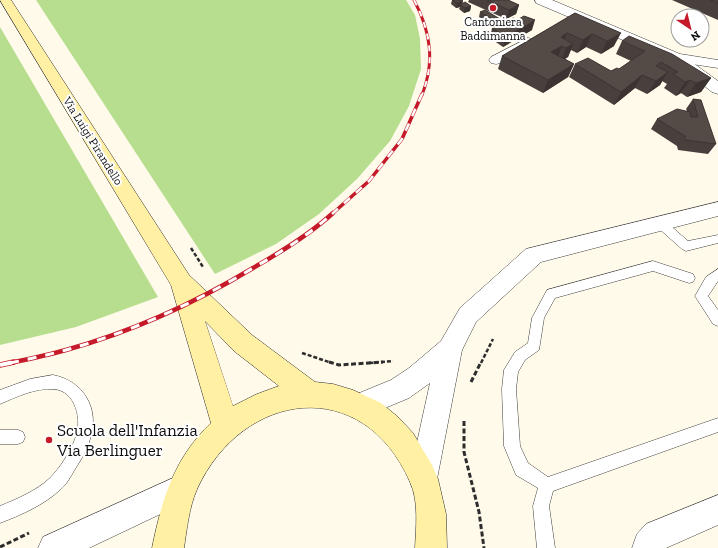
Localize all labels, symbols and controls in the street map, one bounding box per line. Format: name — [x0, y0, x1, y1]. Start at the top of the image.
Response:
marker: Cantoniera Baddimanna — [488, 3, 498, 13]
north arrow — [670, 8, 710, 48]
place label: Cantoniera Baddimanna — [460, 15, 526, 43]
text: N — [688, 28, 703, 44]
street label: Via Luigi Pirandello — [60, 93, 126, 188]
place label: Scuola dell'Infanzia Via Berlinguer — [56, 420, 198, 460]
marker: Scuola dell'Infanzia Via Berlinguer — [44, 435, 54, 445]

